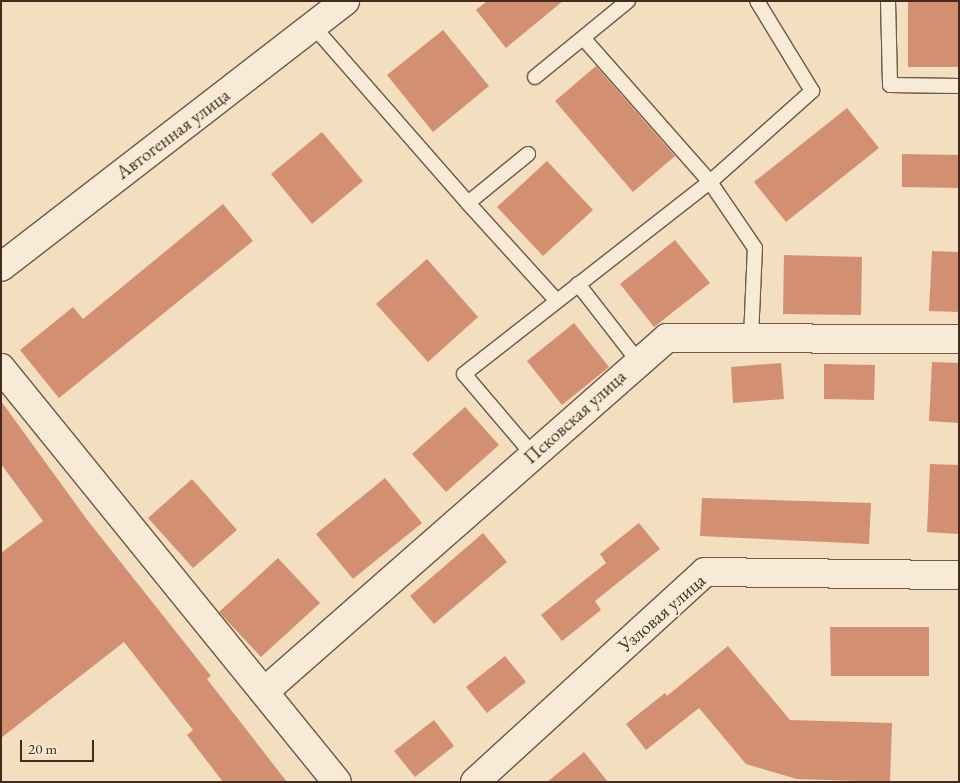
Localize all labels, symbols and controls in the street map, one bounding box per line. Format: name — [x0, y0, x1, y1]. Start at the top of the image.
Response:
street label: Автогенная улица — [112, 84, 234, 184]
street label: Псковская улица — [519, 365, 631, 469]
street label: Узловая улица — [614, 569, 710, 657]
scale bar — [22, 730, 96, 762]
text: 20 m — [28, 739, 57, 758]

